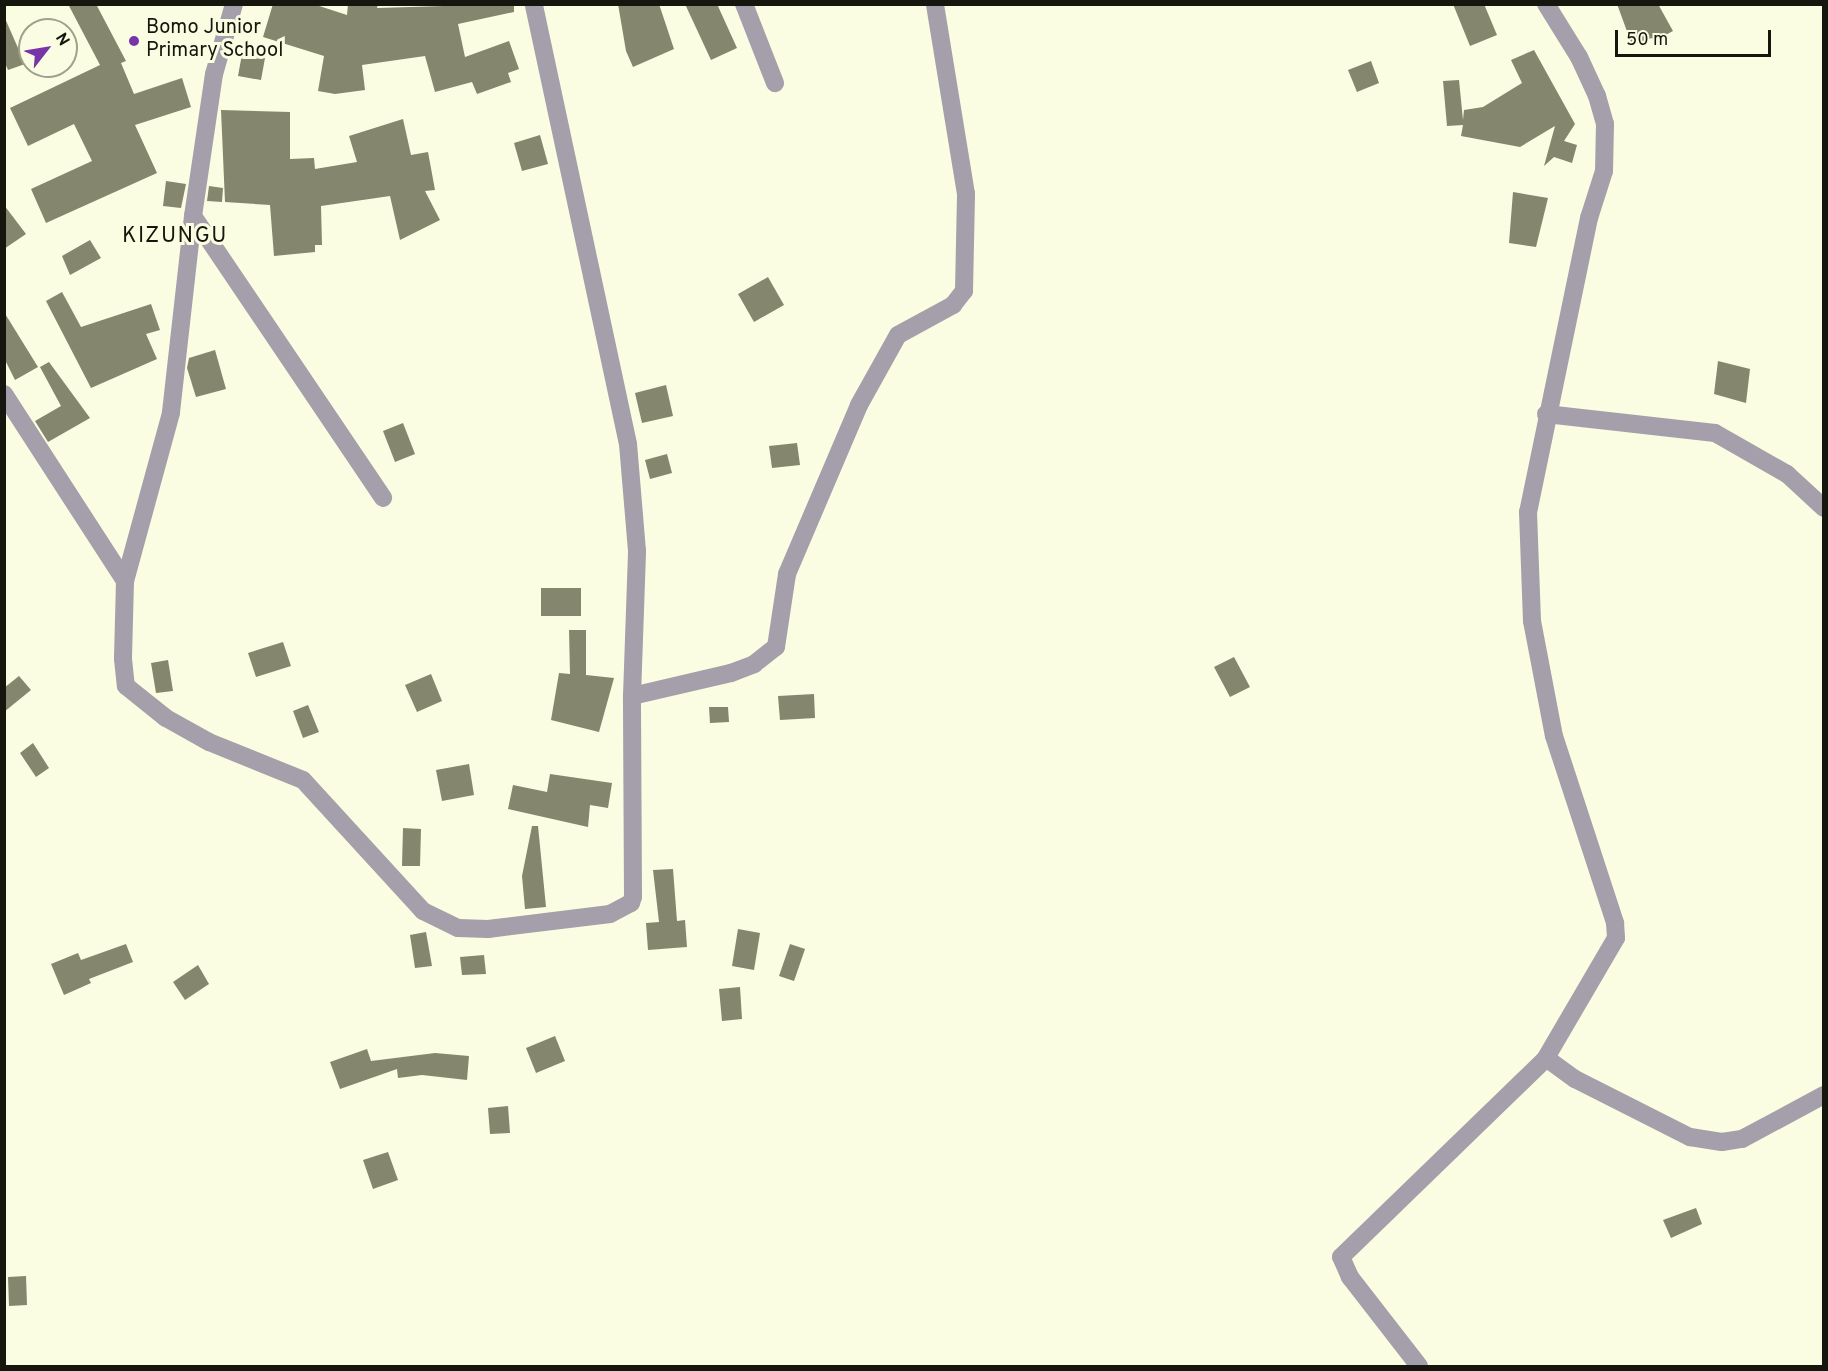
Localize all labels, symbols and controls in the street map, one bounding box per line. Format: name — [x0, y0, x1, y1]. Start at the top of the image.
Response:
place label: Bomo Junior Primary School — [146, 17, 283, 64]
north arrow — [18, 18, 78, 78]
scale bar — [1618, 18, 1774, 56]
text: 50 m — [1626, 29, 1668, 52]
text: N — [50, 30, 73, 50]
marker: Bomo Junior Primary School — [127, 34, 141, 48]
district label: KIZUNGU — [122, 224, 228, 250]

